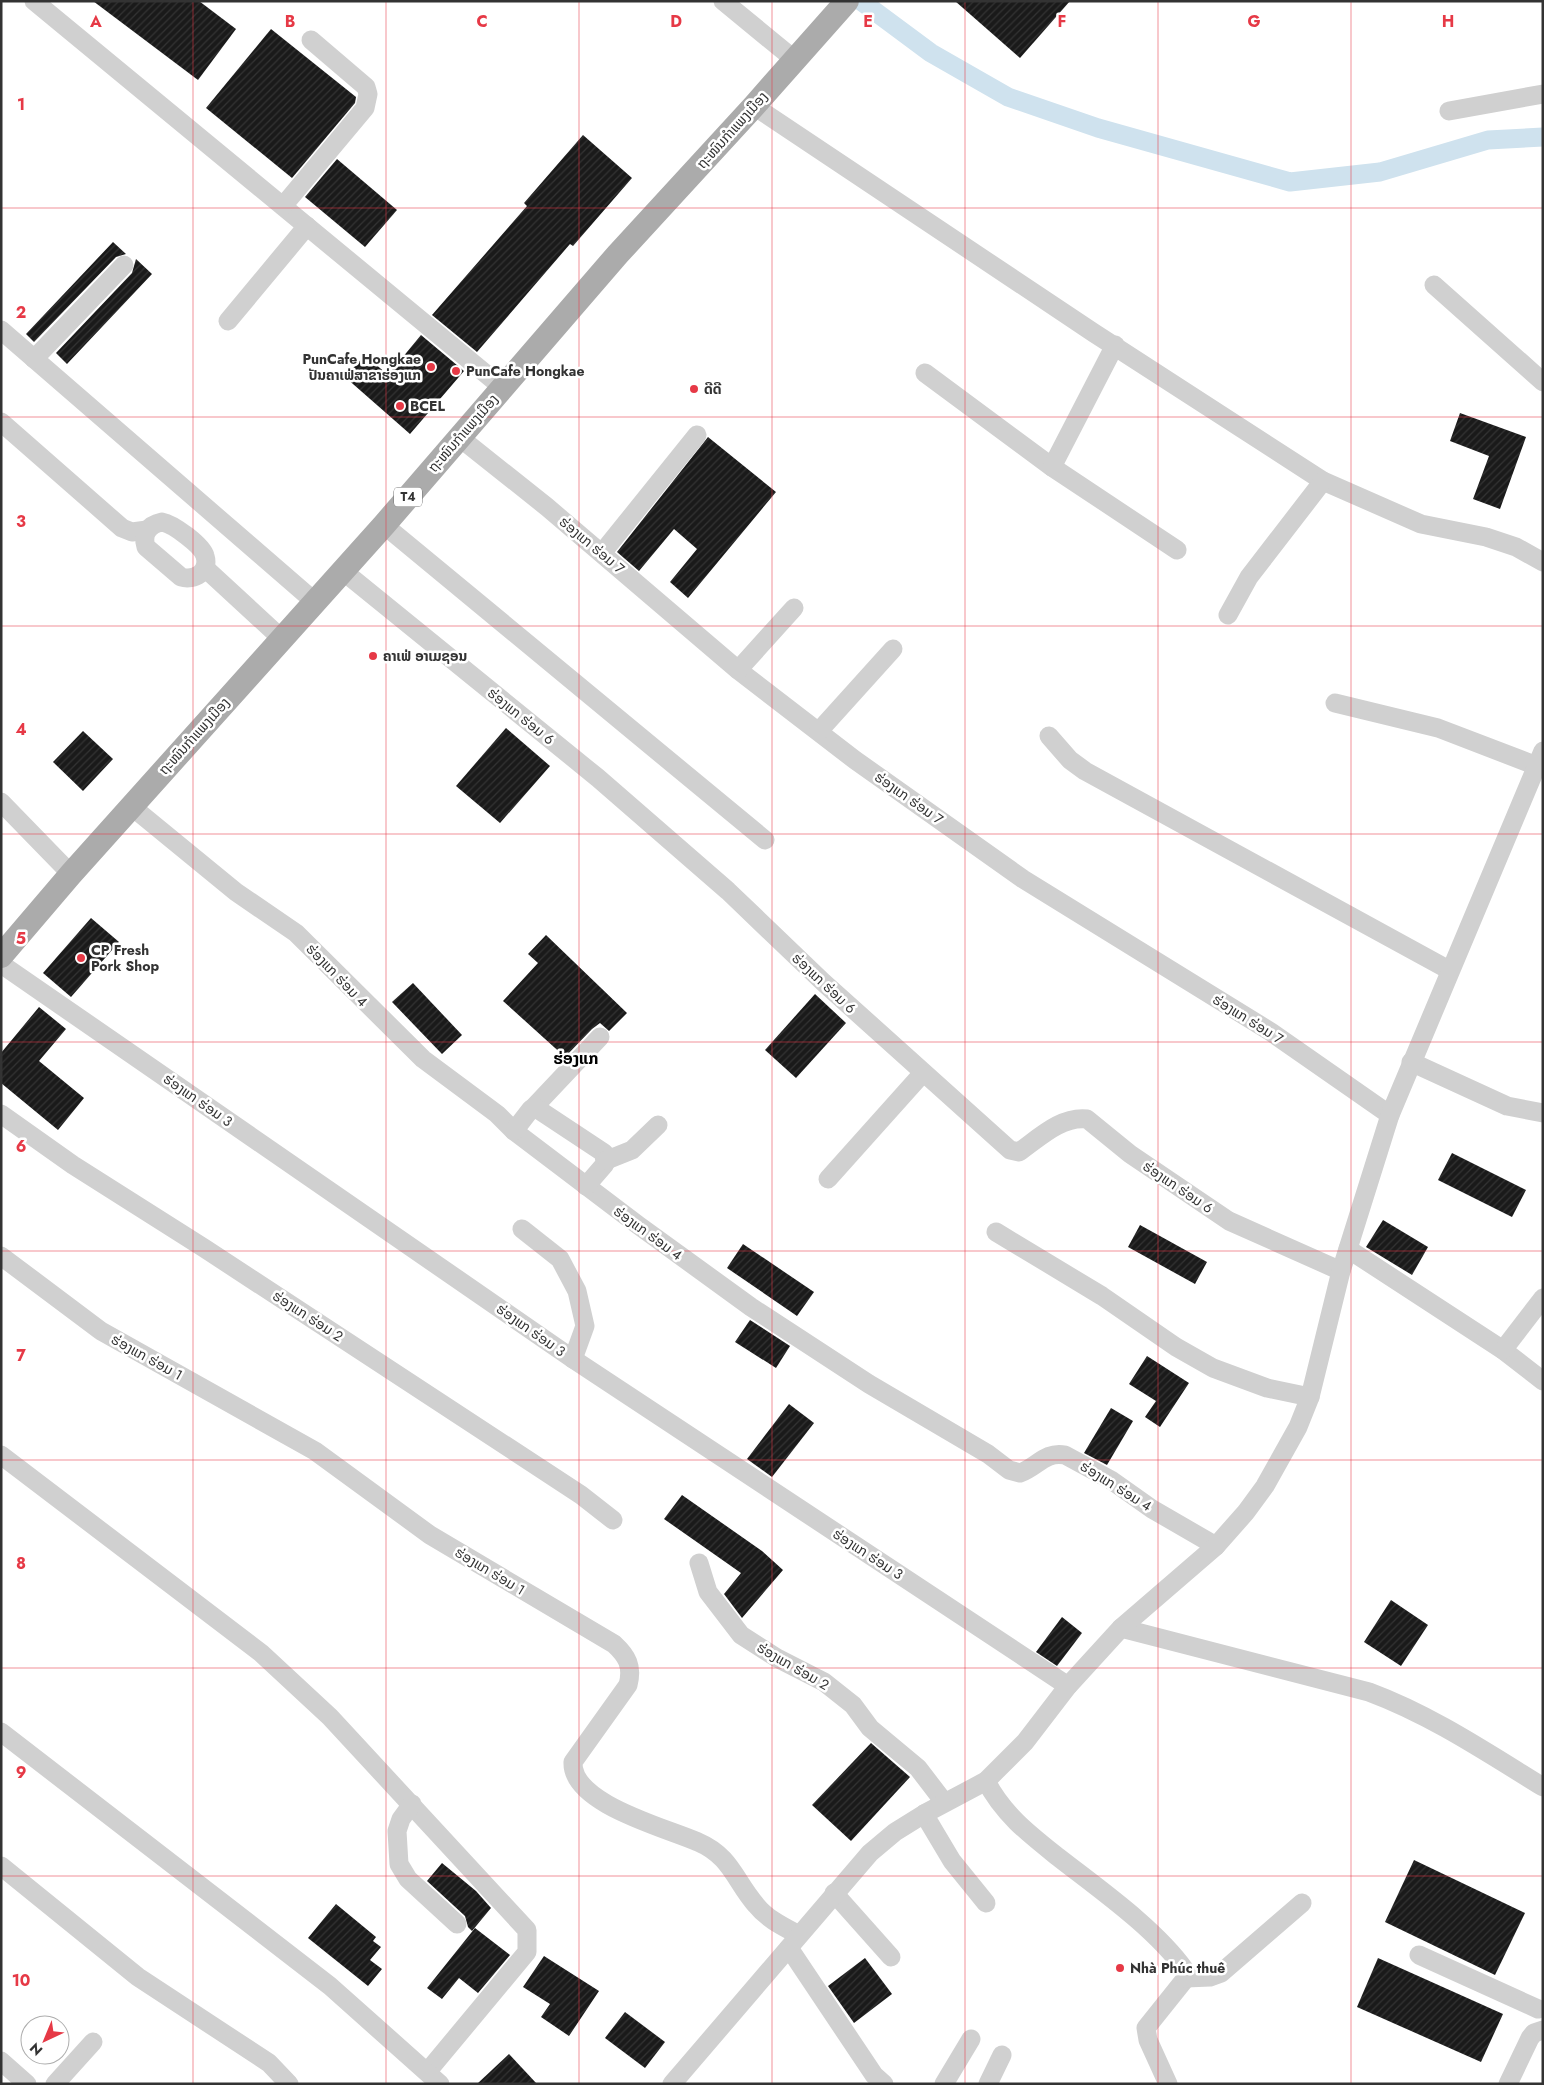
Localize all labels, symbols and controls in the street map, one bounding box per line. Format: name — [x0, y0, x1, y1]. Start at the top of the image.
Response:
text: A — [89, 10, 102, 33]
text: B — [285, 10, 295, 33]
text: C — [476, 10, 488, 33]
text: D — [670, 10, 682, 33]
text: E — [863, 10, 873, 33]
text: F — [1058, 10, 1066, 33]
text: G — [1247, 10, 1261, 33]
text: H — [1442, 10, 1454, 33]
street label: ຖະໜົນກຳແພງເມືອງ — [692, 87, 772, 173]
text: 1 — [17, 93, 25, 116]
text: 2 — [16, 301, 26, 324]
place label: PunCafe Hongkae ປັນຄາເຟ່ສາຂາຮ່ອງແກ — [303, 349, 421, 385]
marker: PunCafe Hongkae ປັນຄາເຟ່ສາຂາຮ່ອງແກ — [425, 361, 437, 373]
place label: PunCafe Hongkae — [466, 361, 584, 381]
marker: PunCafe Hongkae — [450, 365, 462, 377]
place label: ດີດີ — [704, 379, 722, 399]
marker: ດີດີ — [688, 383, 700, 395]
street label: ຖະໜົນກຳແພງເມືອງ — [423, 389, 503, 477]
place label: BCEL — [410, 396, 446, 416]
marker: BCEL — [394, 400, 406, 412]
road number: T4 — [394, 488, 422, 507]
text: 3 — [16, 510, 26, 533]
street label: ຮ່ອງແກ ຮ່ອມ 7 — [555, 512, 630, 579]
place label: ຄາເຟ່ ອາເມຊອນ — [383, 646, 467, 666]
marker: ຄາເຟ່ ອາເມຊອນ — [367, 650, 379, 662]
street label: ຮ່ອງແກ ຮ່ອມ 6 — [483, 683, 559, 749]
street label: ຖະໜົນກຳແພງເມືອງ — [154, 693, 234, 779]
text: 4 — [15, 718, 27, 741]
street label: ຮ່ອງແກ ຮ່ອມ 7 — [871, 767, 948, 829]
text: 5 — [16, 927, 26, 950]
street label: ຮ່ອງແກ ຮ່ອມ 4 — [302, 939, 372, 1011]
place label: CP Fresh Pork Shop — [91, 940, 160, 976]
street label: ຮ່ອງແກ ຮ່ອມ 6 — [788, 948, 860, 1018]
marker: CP Fresh Pork Shop — [75, 952, 87, 964]
street label: ຮ່ອງແກ ຮ່ອມ 7 — [1209, 989, 1288, 1049]
district label: ຮ່ອງແກ — [554, 1047, 598, 1070]
street label: ຮ່ອງແກ ຮ່ອມ 3 — [159, 1069, 237, 1131]
text: 6 — [16, 1135, 26, 1158]
street label: ຮ່ອງແກ ຮ່ອມ 6 — [1139, 1156, 1217, 1218]
street label: ຮ່ອງແກ ຮ່ອມ 4 — [609, 1201, 687, 1265]
street label: ຮ່ອງແກ ຮ່ອມ 2 — [269, 1286, 347, 1346]
street label: ຮ່ອງແກ ຮ່ອມ 3 — [492, 1299, 570, 1361]
street label: ຮ່ອງແກ ຮ່ອມ 1 — [108, 1329, 186, 1385]
text: 7 — [16, 1344, 26, 1367]
street label: ຮ່ອງແກ ຮ່ອມ 4 — [1076, 1456, 1156, 1516]
street label: ຮ່ອງແກ ຮ່ອມ 3 — [829, 1524, 907, 1584]
street label: ຮ່ອງແກ ຮ່ອມ 1 — [451, 1542, 529, 1600]
text: 8 — [16, 1552, 26, 1575]
street label: ຮ່ອງແກ ຮ່ອມ 2 — [753, 1637, 833, 1695]
text: 9 — [16, 1761, 26, 1784]
place label: Nhà Phúc thuê — [1130, 1958, 1225, 1978]
marker: Nhà Phúc thuê — [1114, 1962, 1126, 1974]
text: 10 — [12, 1969, 30, 1992]
north arrow — [20, 2015, 70, 2065]
text: N — [25, 2038, 47, 2060]

